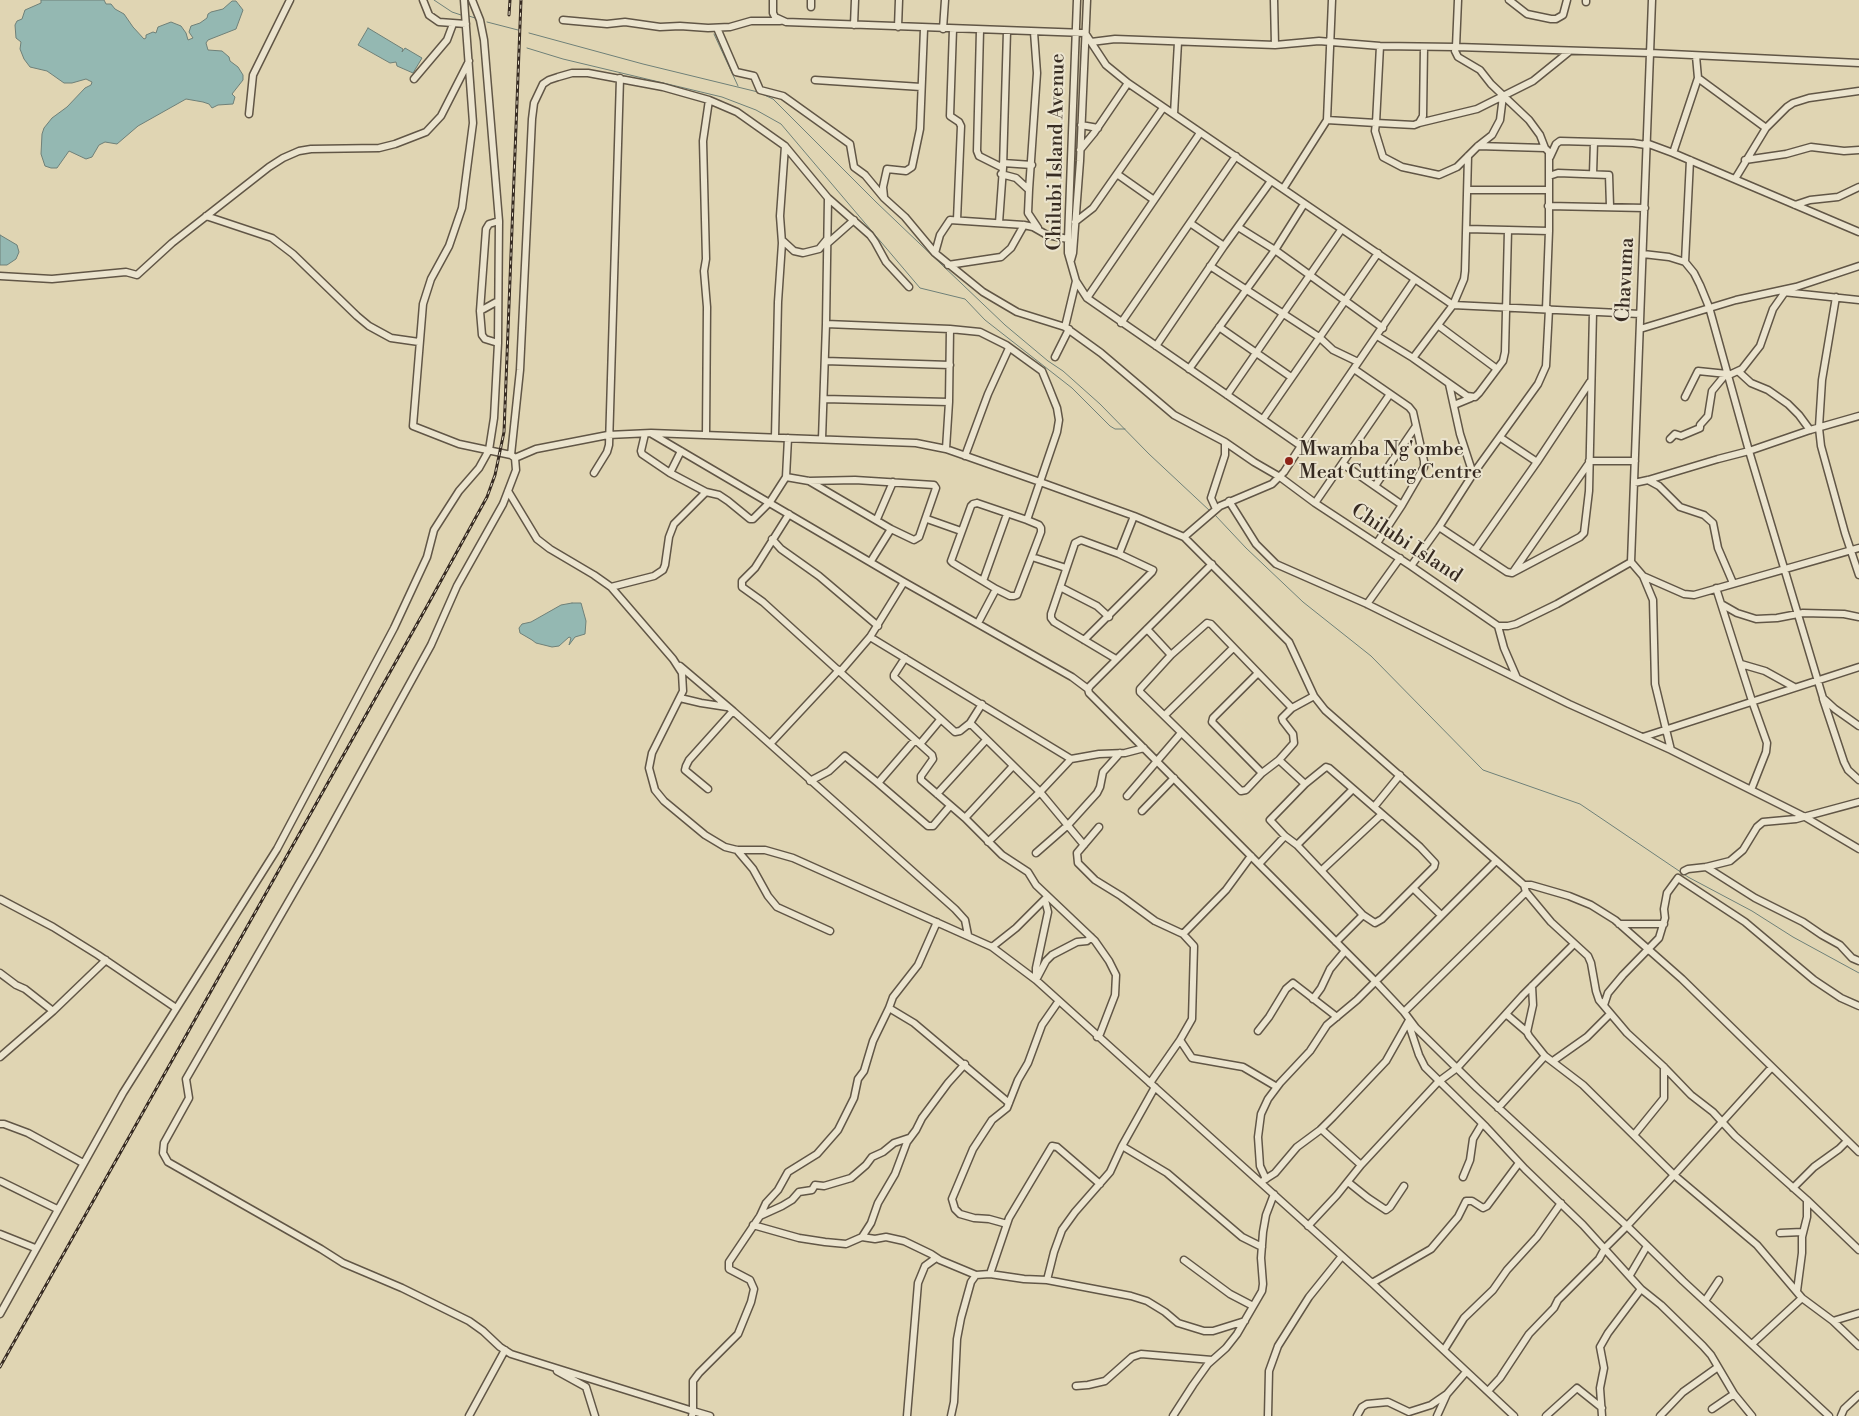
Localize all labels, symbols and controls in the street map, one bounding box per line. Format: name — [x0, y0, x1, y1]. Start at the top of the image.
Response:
street label: Chilubi Island Avenue — [1043, 53, 1071, 251]
street label: Chavuma — [1612, 237, 1640, 323]
place label: Mwamba Ng'ombe Meat Cutting Centre — [1299, 438, 1482, 485]
marker: Mwamba Ng'ombe Meat Cutting Centre — [1283, 455, 1295, 467]
street label: Chilubi Island — [1346, 499, 1466, 589]

